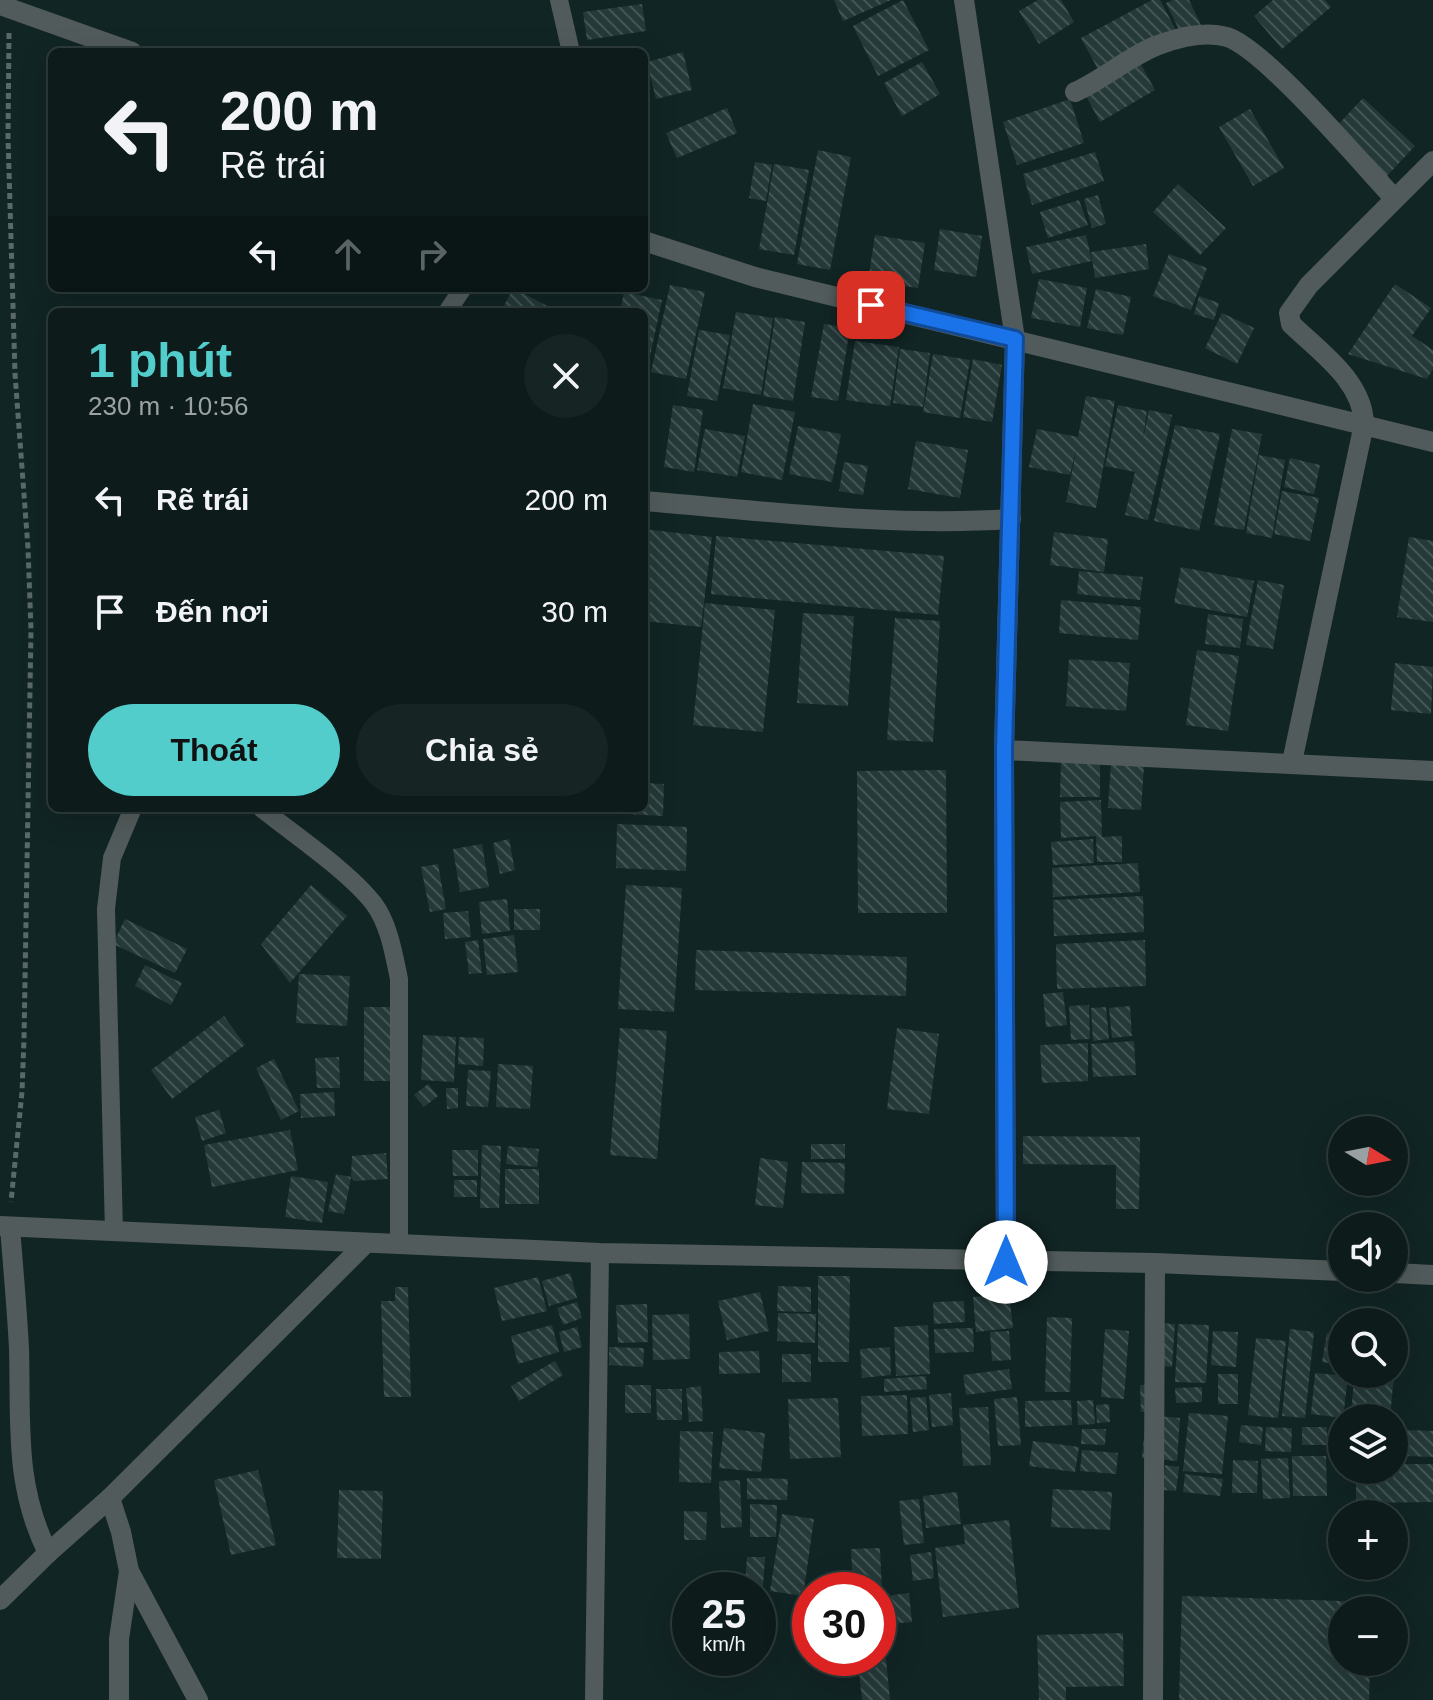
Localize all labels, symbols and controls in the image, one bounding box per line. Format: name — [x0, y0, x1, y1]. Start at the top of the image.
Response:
text: 200 m — [220, 79, 379, 142]
icon: left — [88, 80, 192, 184]
text: Rẽ trái — [220, 145, 326, 186]
icon: left — [242, 232, 286, 276]
icon: ahead — [326, 232, 370, 276]
icon: right — [410, 232, 454, 276]
pin — [837, 271, 905, 339]
icon: arrive — [849, 283, 893, 327]
text: 1 phút — [88, 334, 232, 387]
button: close — [524, 334, 608, 418]
text: 230 m · 10:56 — [88, 391, 248, 421]
icon: left — [88, 478, 132, 522]
text: Rẽ trái — [156, 483, 249, 516]
text: 200 m — [525, 483, 608, 516]
icon: arrive — [88, 590, 132, 634]
text: Đến nơi — [156, 595, 269, 628]
text: 30 m — [541, 595, 608, 628]
button: Thoát — [88, 704, 340, 796]
button: Chia sẻ — [356, 704, 608, 796]
north arrow — [1328, 1116, 1408, 1196]
map controls — [1328, 1116, 1408, 1676]
button: sound — [1328, 1212, 1408, 1292]
position arrow — [964, 1220, 1048, 1304]
button: search — [1328, 1308, 1408, 1388]
button: layers — [1328, 1404, 1408, 1484]
button: + — [1328, 1500, 1408, 1580]
speed limit sign: 30 — [792, 1572, 896, 1676]
text: 25 — [702, 1592, 746, 1636]
button: − — [1328, 1596, 1408, 1676]
text: km/h — [702, 1633, 746, 1655]

